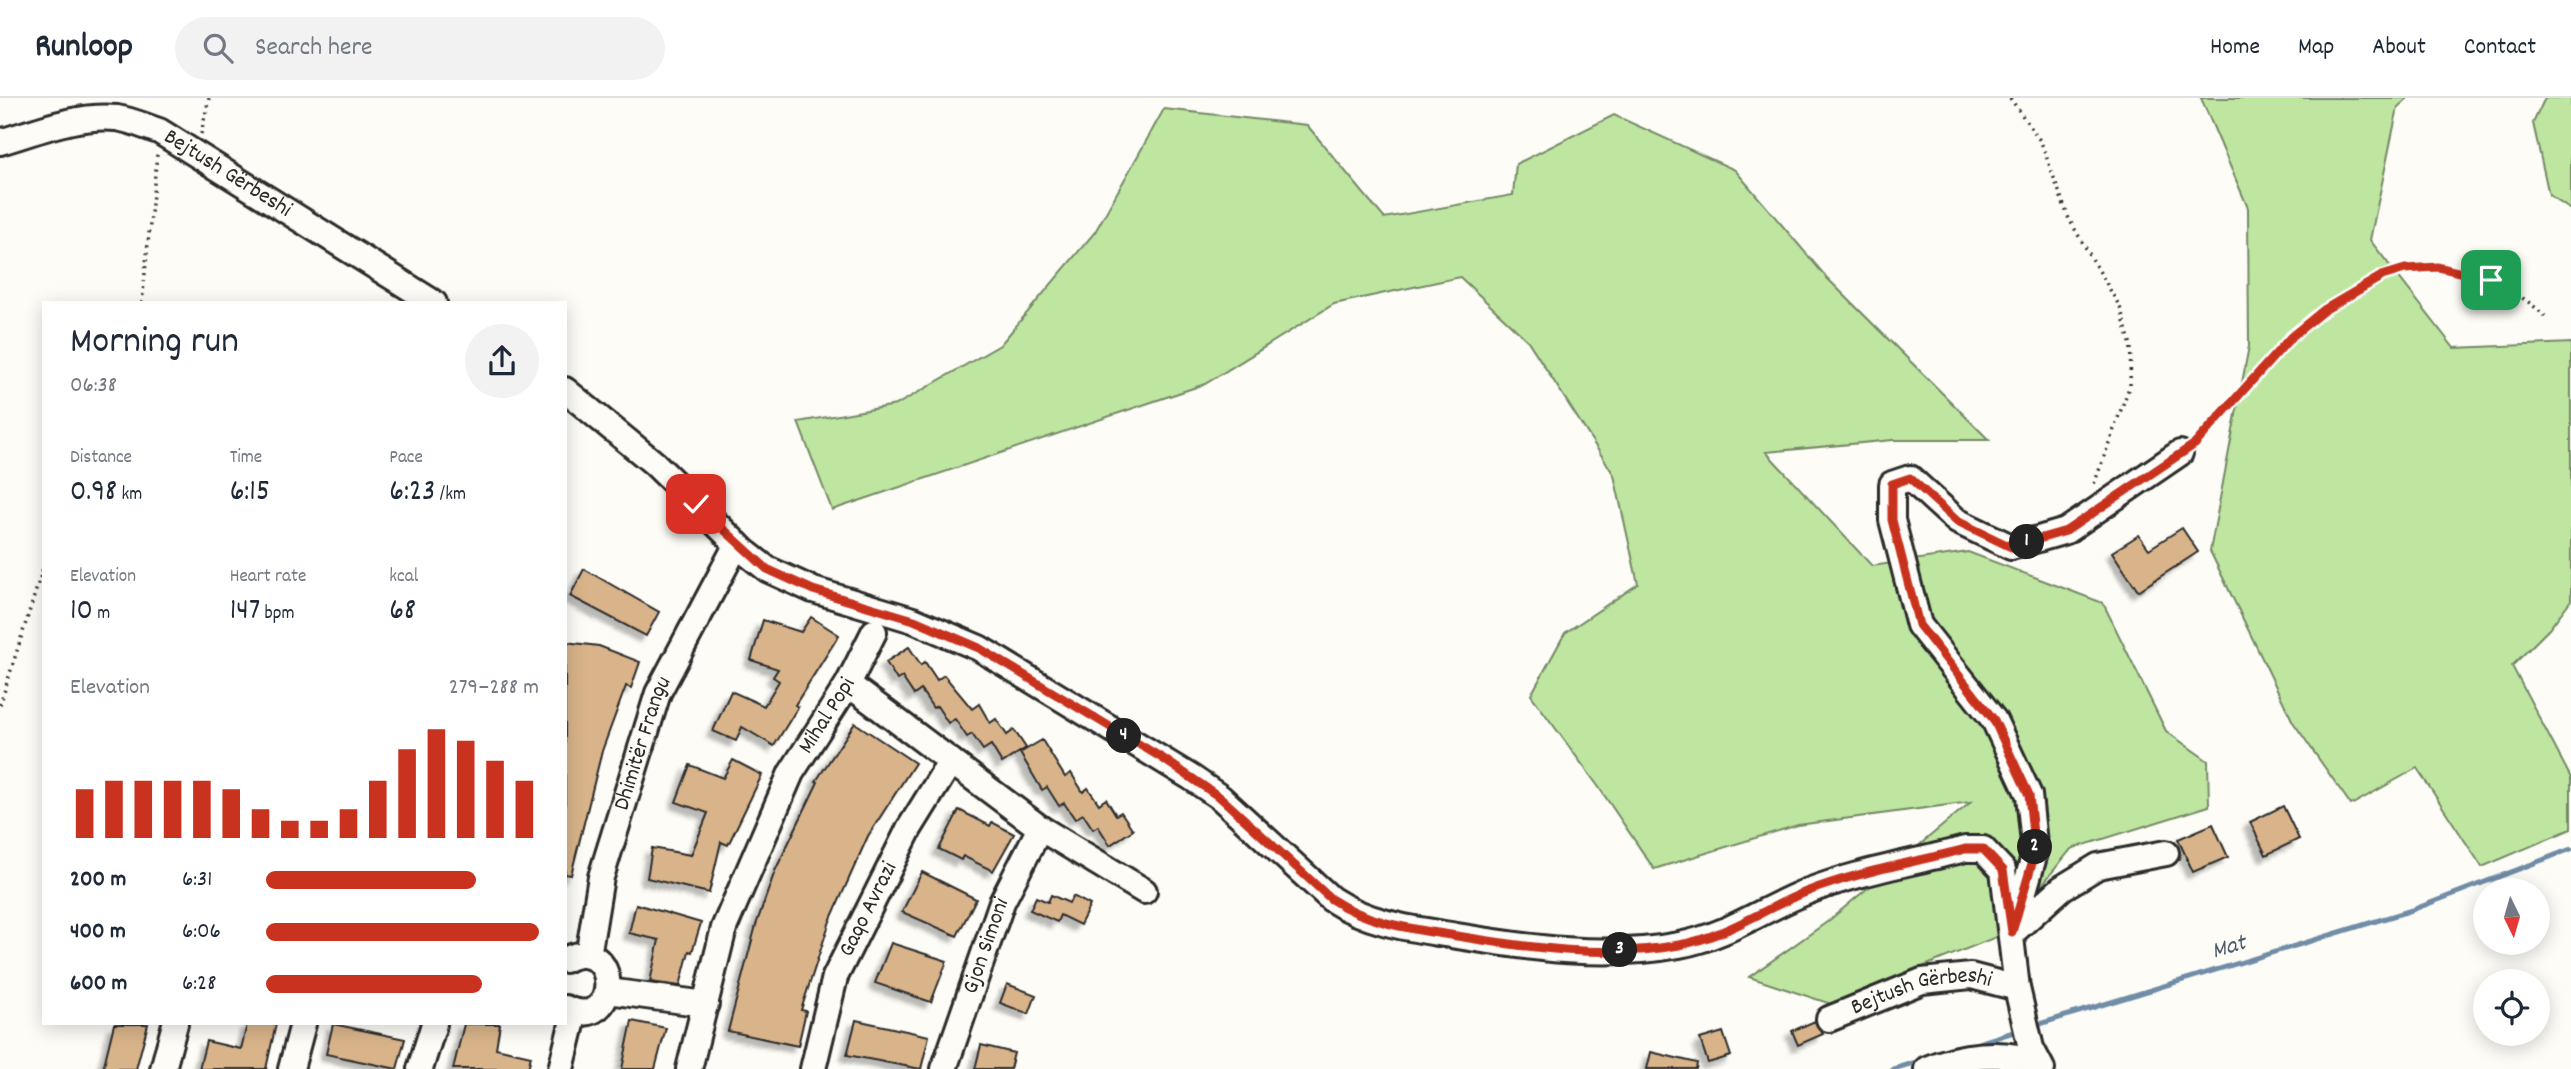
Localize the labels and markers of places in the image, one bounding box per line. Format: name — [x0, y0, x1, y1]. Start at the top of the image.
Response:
pin — [2461, 250, 2521, 310]
pin — [666, 474, 726, 534]
pin: 1 — [2010, 524, 2044, 560]
pin: 4 — [1106, 718, 1142, 754]
pin: 2 — [2018, 830, 2052, 864]
pin: 3 — [1602, 932, 1638, 968]

